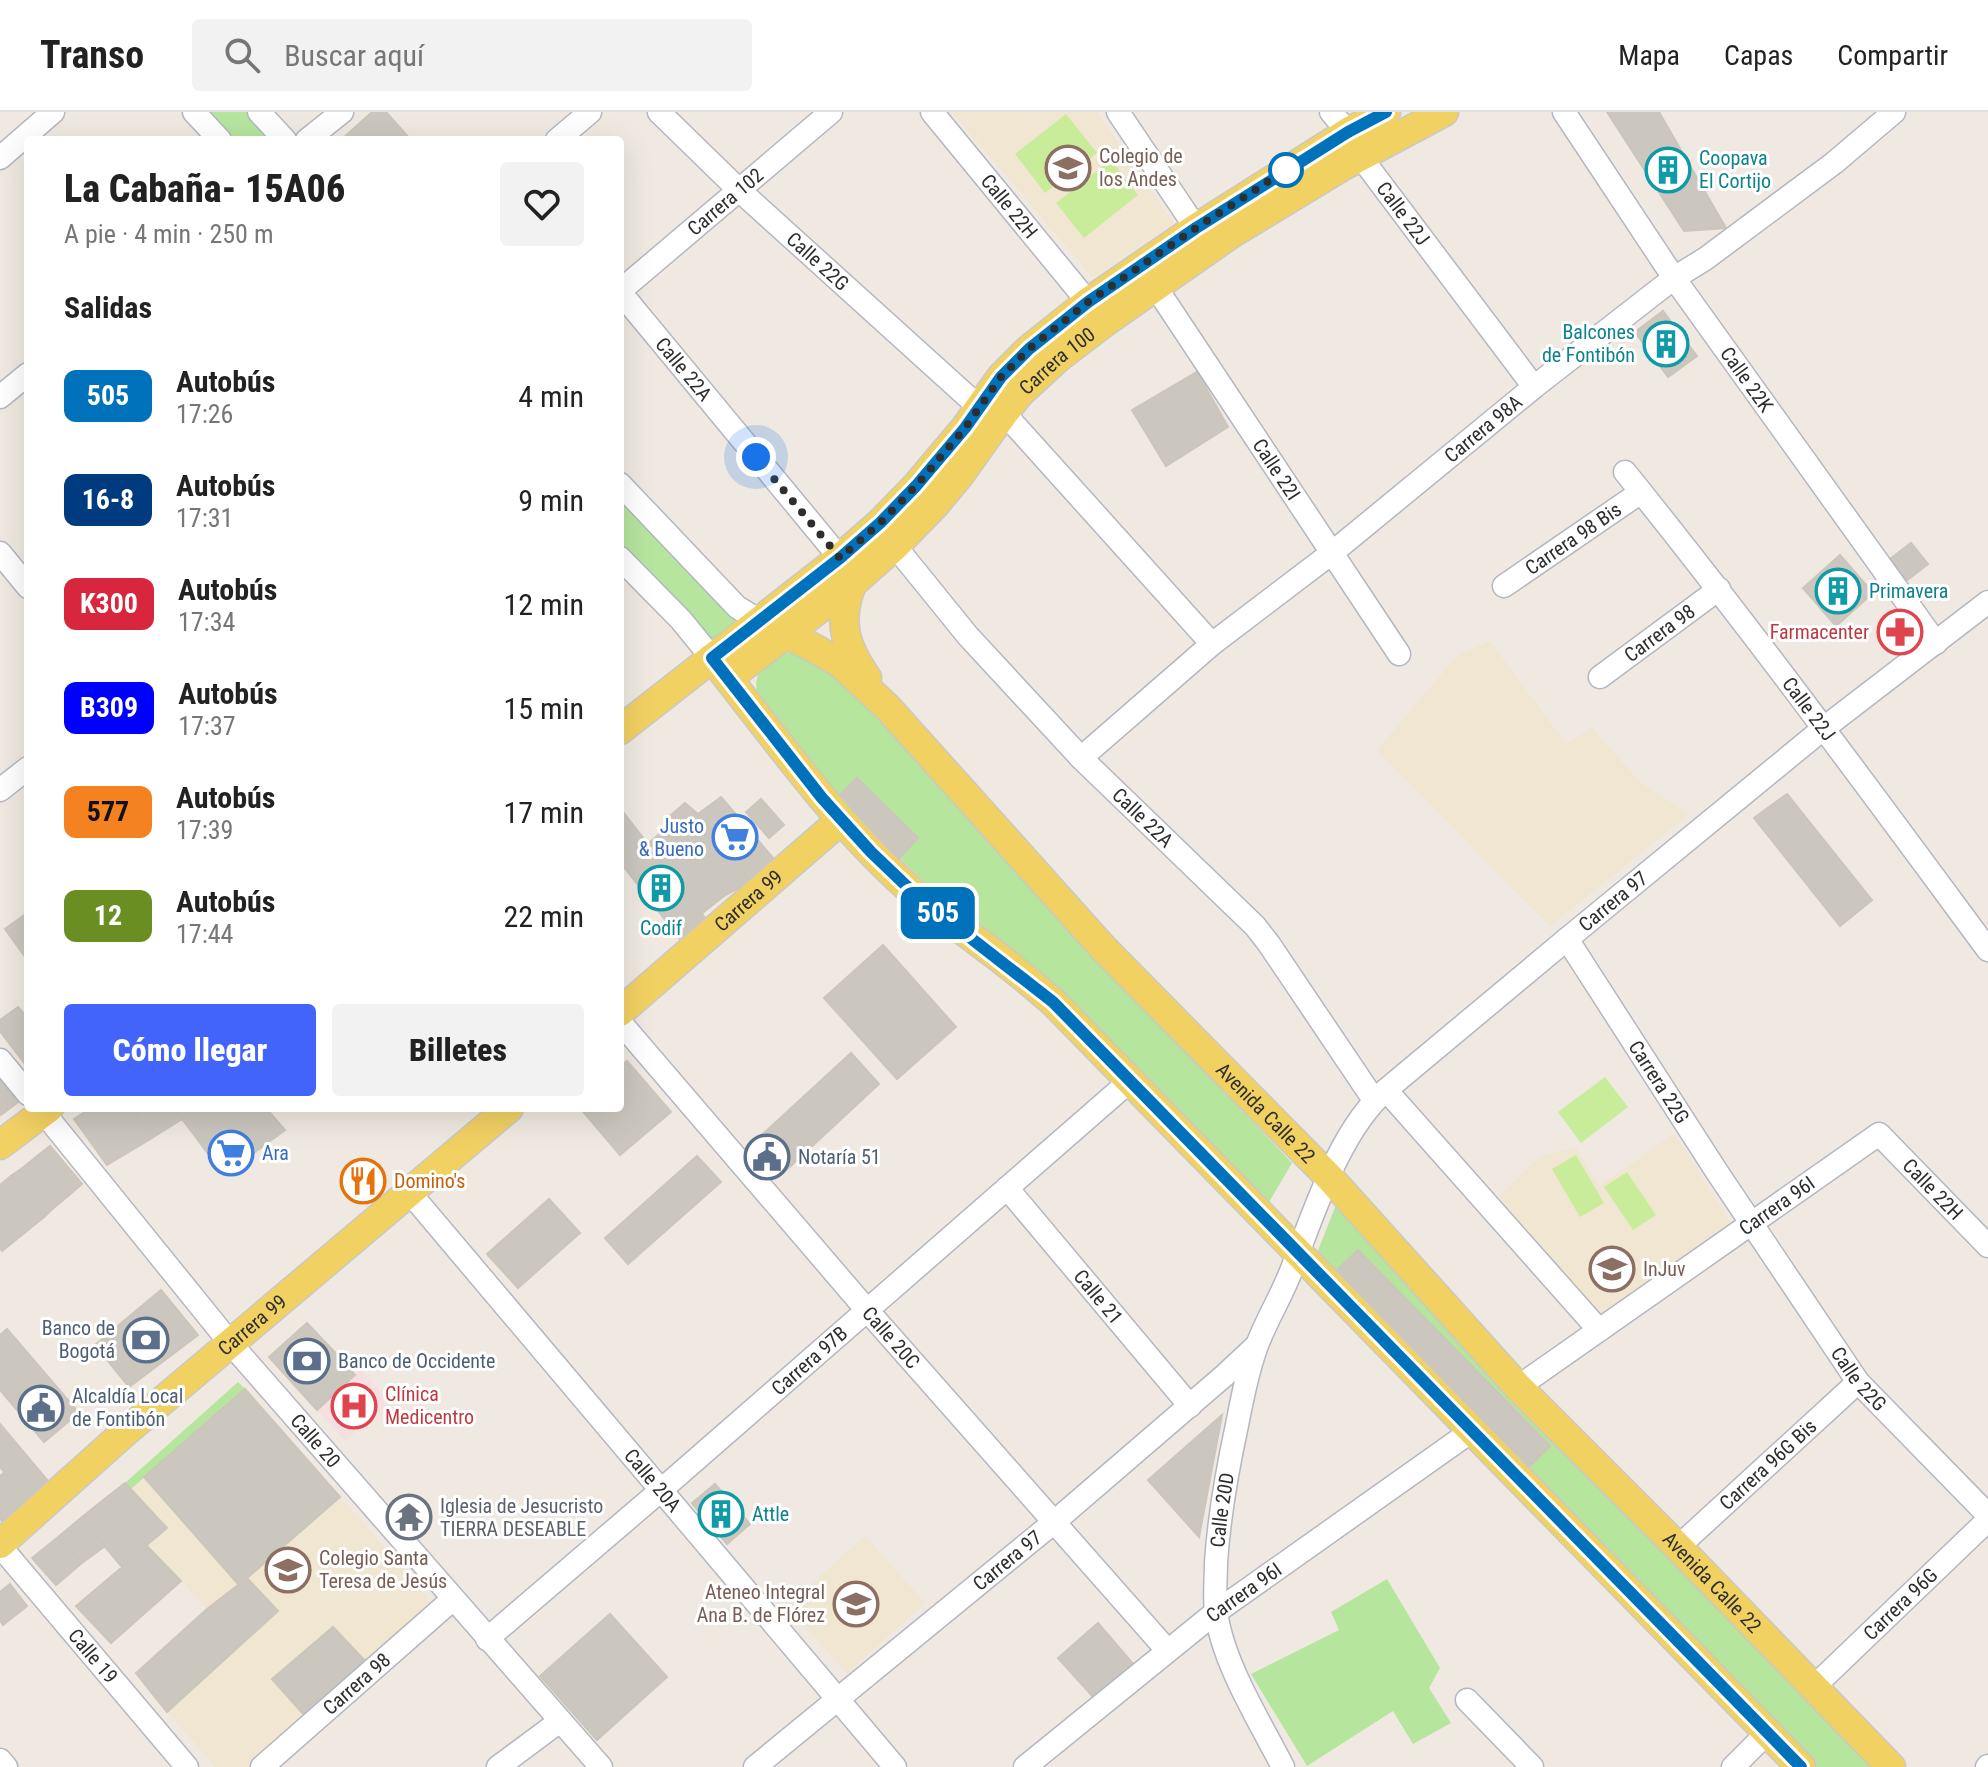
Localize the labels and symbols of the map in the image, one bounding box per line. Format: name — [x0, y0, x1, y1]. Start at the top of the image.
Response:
school or university icon: Colegio de los Andes — [1044, 144, 1092, 192]
place label: Colegio de los Andes — [1099, 144, 1183, 191]
building icon: Coopava El Cortijo — [1644, 146, 1692, 194]
place label: Coopava El Cortijo — [1699, 146, 1771, 193]
unlabelled marker — [1269, 153, 1303, 187]
street label: Carrera 102 — [682, 163, 768, 241]
street label: Calle 22H — [976, 169, 1043, 243]
street label: Calle 22J — [1372, 177, 1435, 250]
street label: Calle 22G — [782, 227, 854, 296]
place label: Balcones de Fontibón — [1542, 320, 1635, 367]
building icon: Balcones de Fontibón — [1642, 320, 1690, 368]
street label: Carrera 100 — [1014, 322, 1100, 400]
street label: Calle 22A — [650, 332, 717, 406]
street label: Calle 22K — [1715, 342, 1778, 417]
street label: Carrera 98A — [1439, 389, 1527, 468]
street label: Calle 22I — [1248, 434, 1306, 505]
your location — [736, 437, 776, 477]
street label: Carrera 98 Bis — [1521, 497, 1626, 580]
building icon: Primavera — [1814, 567, 1862, 615]
place label: Primavera — [1869, 579, 1948, 603]
street label: Carrera 98 — [1619, 599, 1700, 667]
pharmacy icon: Farmacenter — [1876, 608, 1924, 656]
place label: Farmacenter — [1770, 620, 1869, 644]
street label: Calle 22J — [1777, 672, 1841, 746]
street label: Calle 22A — [1107, 783, 1179, 853]
supermarket icon: Justo & Bueno — [711, 813, 759, 861]
place label: Justo & Bueno — [639, 814, 704, 861]
building icon: Codif — [637, 864, 685, 912]
street label: Carrera 99 — [710, 865, 787, 936]
street label: Carrera 97 — [1574, 866, 1652, 936]
line badge: 505 — [892, 887, 984, 939]
place label: Codif — [640, 916, 683, 940]
street label: Carrera 22G — [1624, 1036, 1694, 1128]
street label: Avenida Calle 22 — [1211, 1058, 1320, 1168]
supermarket icon: Ara — [207, 1129, 255, 1177]
public building icon: Notaría 51 — [743, 1133, 791, 1181]
place label: Ara — [262, 1141, 289, 1165]
place label: Notaría 51 — [798, 1145, 881, 1169]
street label: Calle 22H — [1898, 1154, 1968, 1225]
restaurant icon: Domino's — [339, 1157, 387, 1205]
place label: Domino's — [394, 1169, 465, 1193]
street label: Carrera 96I — [1734, 1171, 1819, 1240]
school or university icon: InJuv — [1588, 1245, 1636, 1293]
place label: InJuv — [1643, 1257, 1686, 1281]
street label: Calle 21 — [1069, 1265, 1128, 1329]
street label: Carrera 99 — [213, 1289, 291, 1361]
street label: Calle 20C — [857, 1301, 925, 1374]
place label: Banco de Bogotá — [42, 1316, 115, 1363]
bank icon: Banco de Bogotá — [122, 1316, 170, 1364]
street label: Carrera 97B — [767, 1321, 852, 1400]
bank icon: Banco de Occidente — [283, 1337, 331, 1385]
street label: Calle 22G — [1826, 1342, 1892, 1416]
place label: Banco de Occidente — [338, 1349, 495, 1373]
hospital icon: Clínica Medicentro — [330, 1382, 378, 1430]
place label: Clínica Medicentro — [385, 1382, 474, 1429]
public building icon: Alcaldía Local de Fontibón — [17, 1384, 65, 1432]
place label: Alcaldía Local de Fontibón — [72, 1384, 183, 1431]
street label: Calle 20 — [285, 1409, 346, 1473]
street label: Carrera 96G Bis — [1714, 1414, 1821, 1515]
street label: Calle 20A — [619, 1444, 686, 1517]
street label: Calle 20D — [1205, 1471, 1239, 1548]
building icon: Attle — [697, 1490, 745, 1538]
temple icon: Iglesia de Jesucristo TIERRA DESEABLE — [385, 1493, 433, 1541]
place label: Iglesia de Jesucristo TIERRA DESEABLE — [440, 1494, 603, 1541]
place label: Attle — [752, 1502, 789, 1526]
street label: Carrera 97 — [968, 1525, 1047, 1596]
street label: Avenida Calle 22 — [1658, 1527, 1766, 1638]
school or university icon: Colegio Santa Teresa de Jesús — [264, 1546, 312, 1594]
place label: Colegio Santa Teresa de Jesús — [319, 1546, 447, 1593]
street label: Carrera 96I — [1201, 1557, 1286, 1627]
street label: Carrera 96G — [1858, 1563, 1943, 1645]
place label: Ateneo Integral Ana B. de Flórez — [697, 1580, 825, 1627]
school or university icon: Ateneo Integral Ana B. de Flórez — [832, 1580, 880, 1628]
street label: Calle 19 — [63, 1624, 123, 1688]
street label: Carrera 98 — [318, 1648, 395, 1720]

